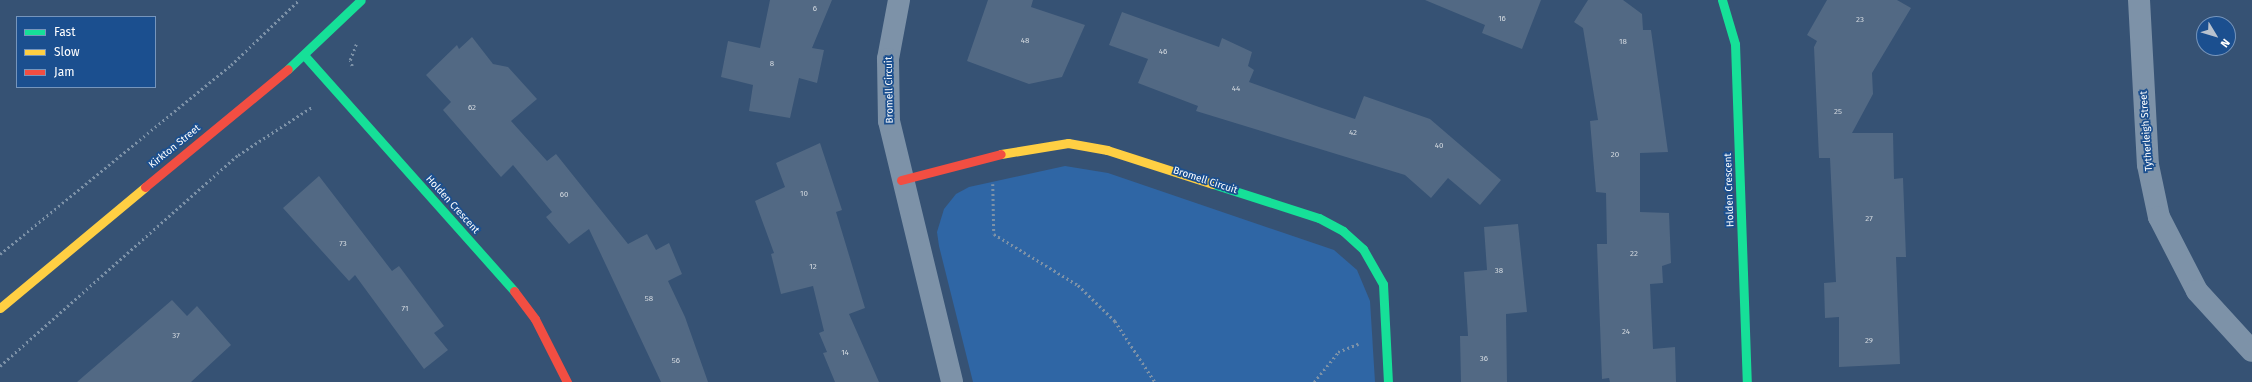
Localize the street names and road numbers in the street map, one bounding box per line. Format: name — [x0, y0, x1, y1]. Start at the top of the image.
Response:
street label: Bromell Circuit — [883, 56, 897, 124]
street label: Tytherleigh Street — [2138, 90, 2156, 172]
street label: Kirkton Street — [147, 123, 203, 171]
street label: Holden Crescent — [1723, 153, 1737, 227]
street label: Bromell Circuit — [1171, 165, 1239, 197]
street label: Holden Crescent — [423, 173, 481, 237]

